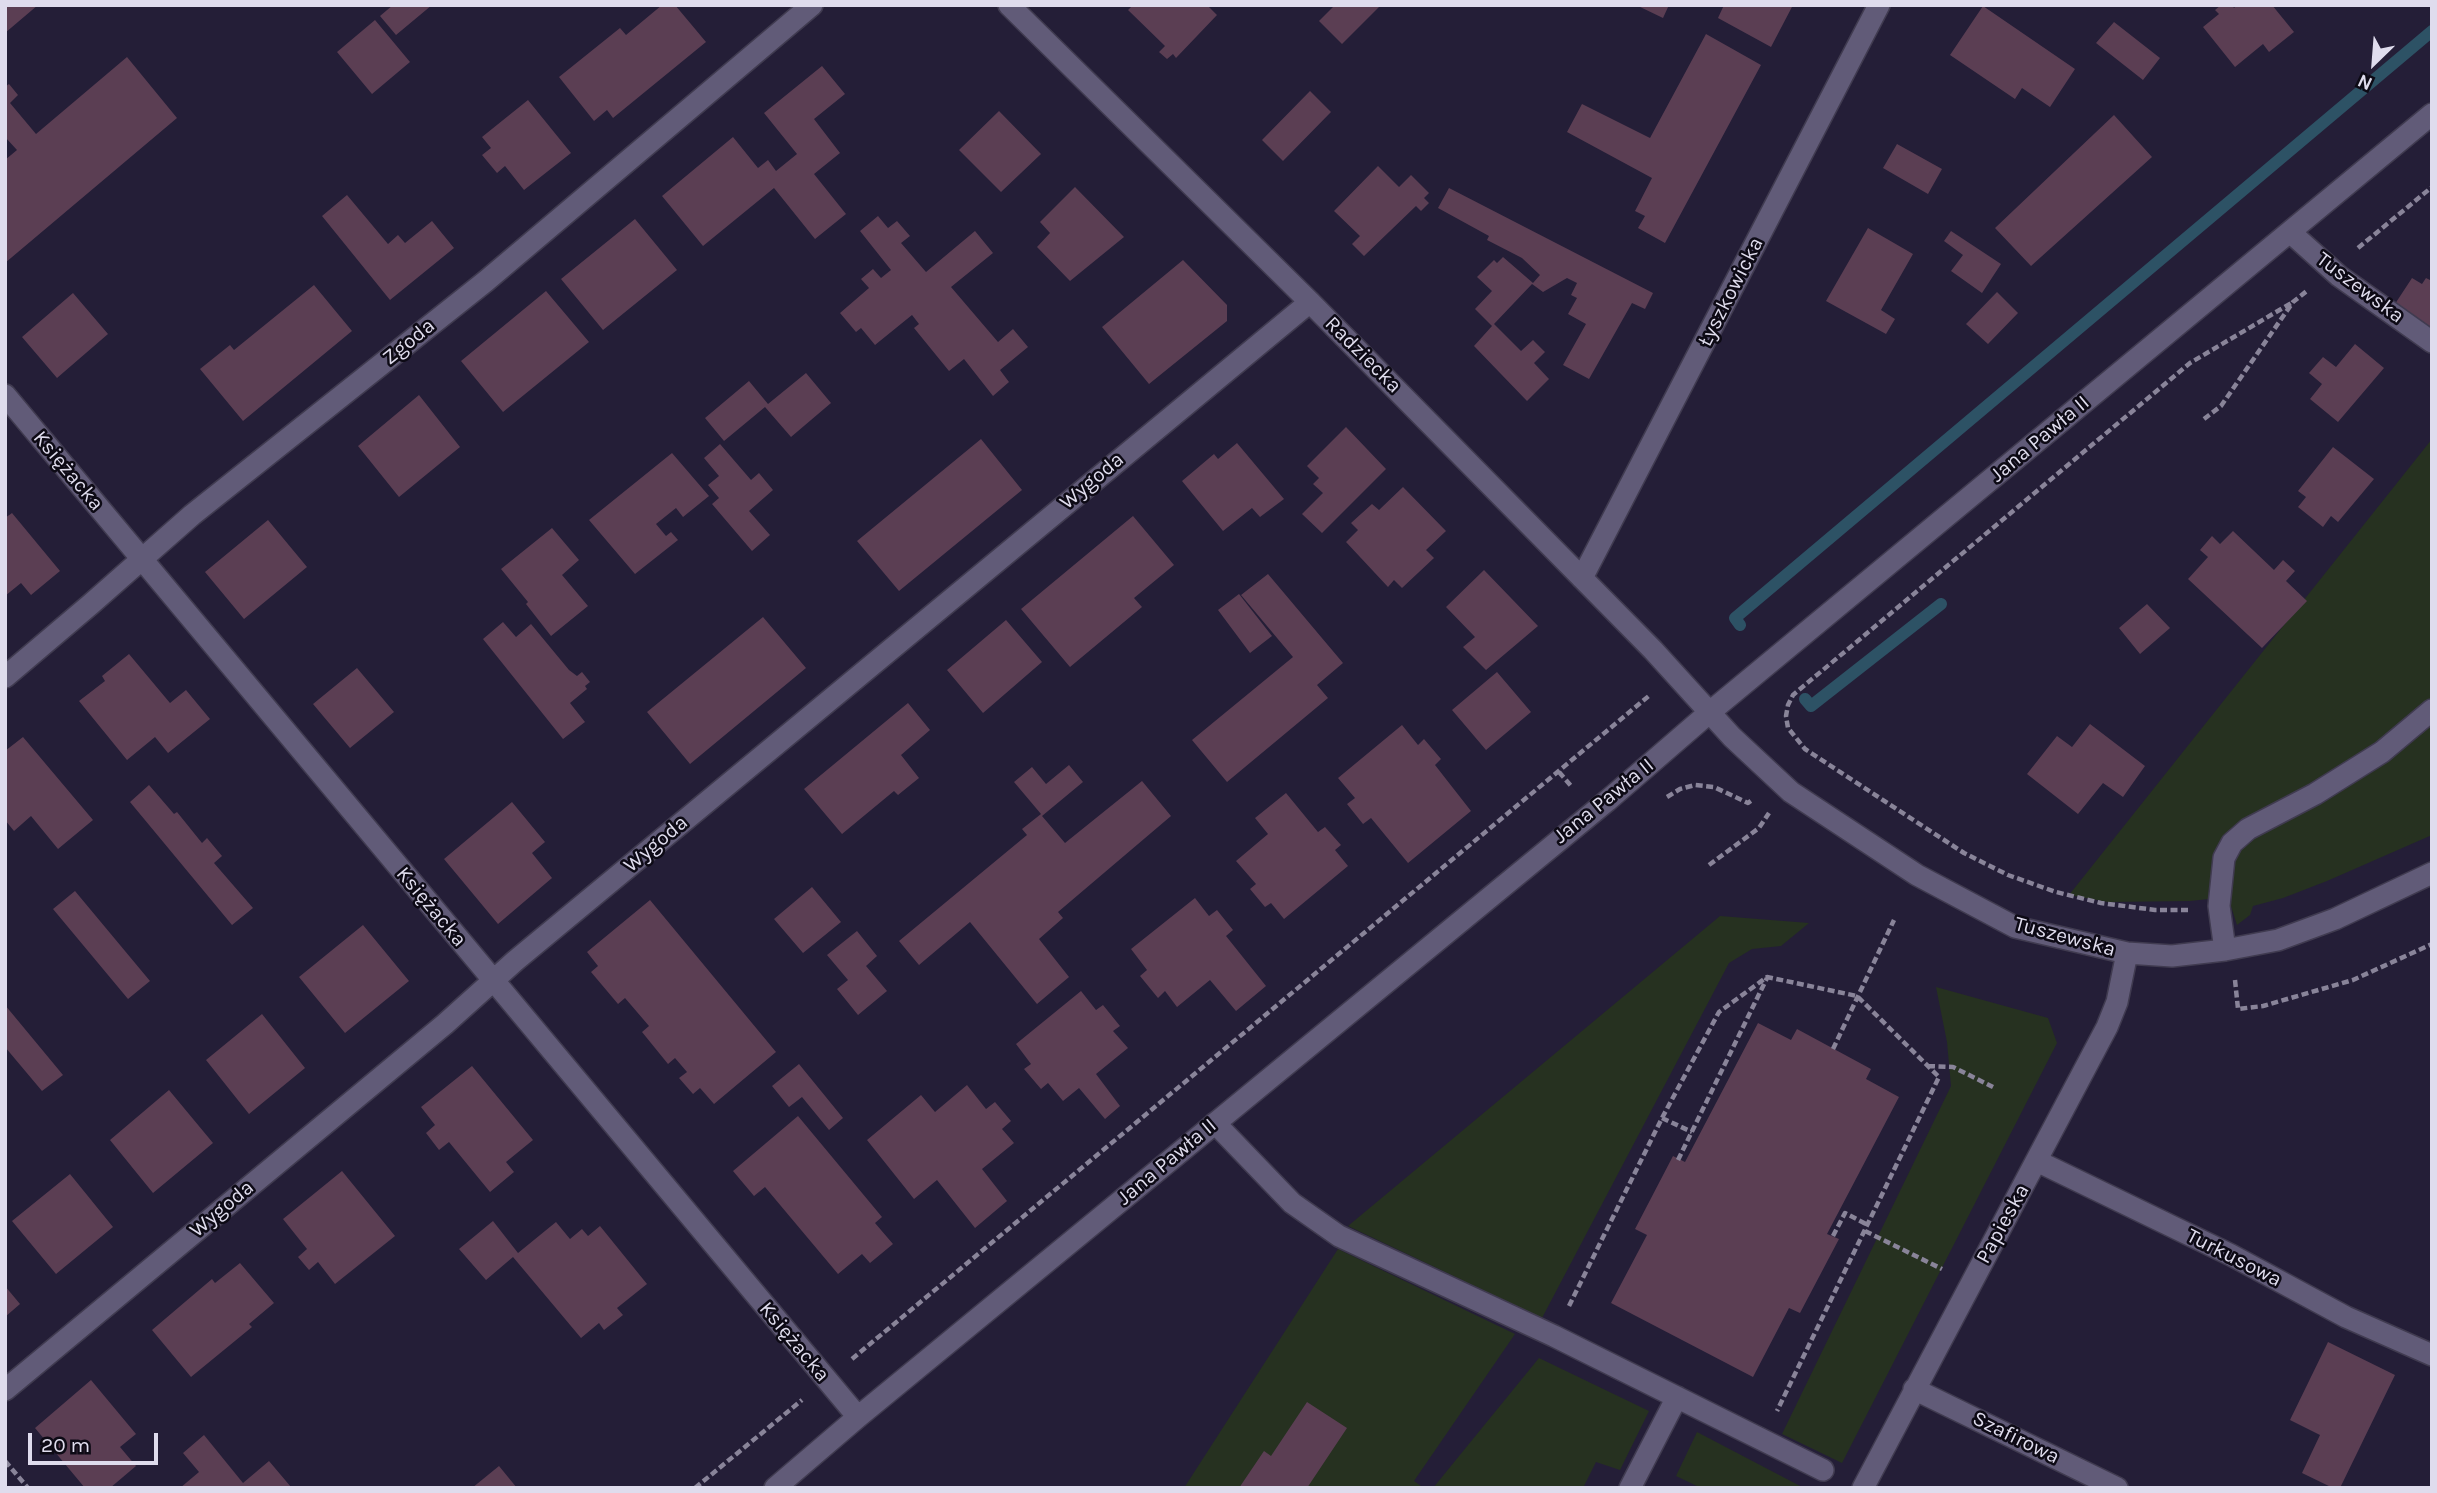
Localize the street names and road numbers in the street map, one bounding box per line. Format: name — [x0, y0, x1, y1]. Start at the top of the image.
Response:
street label: Łyszkowicka — [1693, 233, 1769, 351]
street label: Tuszewska — [2311, 247, 2409, 329]
street label: Radziecka — [1319, 311, 1407, 399]
street label: Zgoda — [378, 313, 440, 371]
street label: Jana Pawła II — [1985, 390, 2095, 488]
street label: Księżacka — [27, 426, 109, 516]
street label: Wygoda — [1055, 447, 1129, 515]
street label: Jana Pawła II — [1549, 753, 1659, 849]
street label: Wygoda — [619, 810, 693, 878]
street label: Księżacka — [390, 862, 472, 952]
street label: Tuszewska — [2012, 911, 2118, 963]
street label: Jana Pawła II — [1112, 1113, 1222, 1211]
street label: Wygoda — [185, 1175, 259, 1243]
street label: Papieska — [1971, 1180, 2035, 1268]
street label: Turkusowa — [2182, 1223, 2286, 1293]
street label: Księżacka — [753, 1297, 835, 1387]
street label: Szafirowa — [1968, 1406, 2064, 1470]

